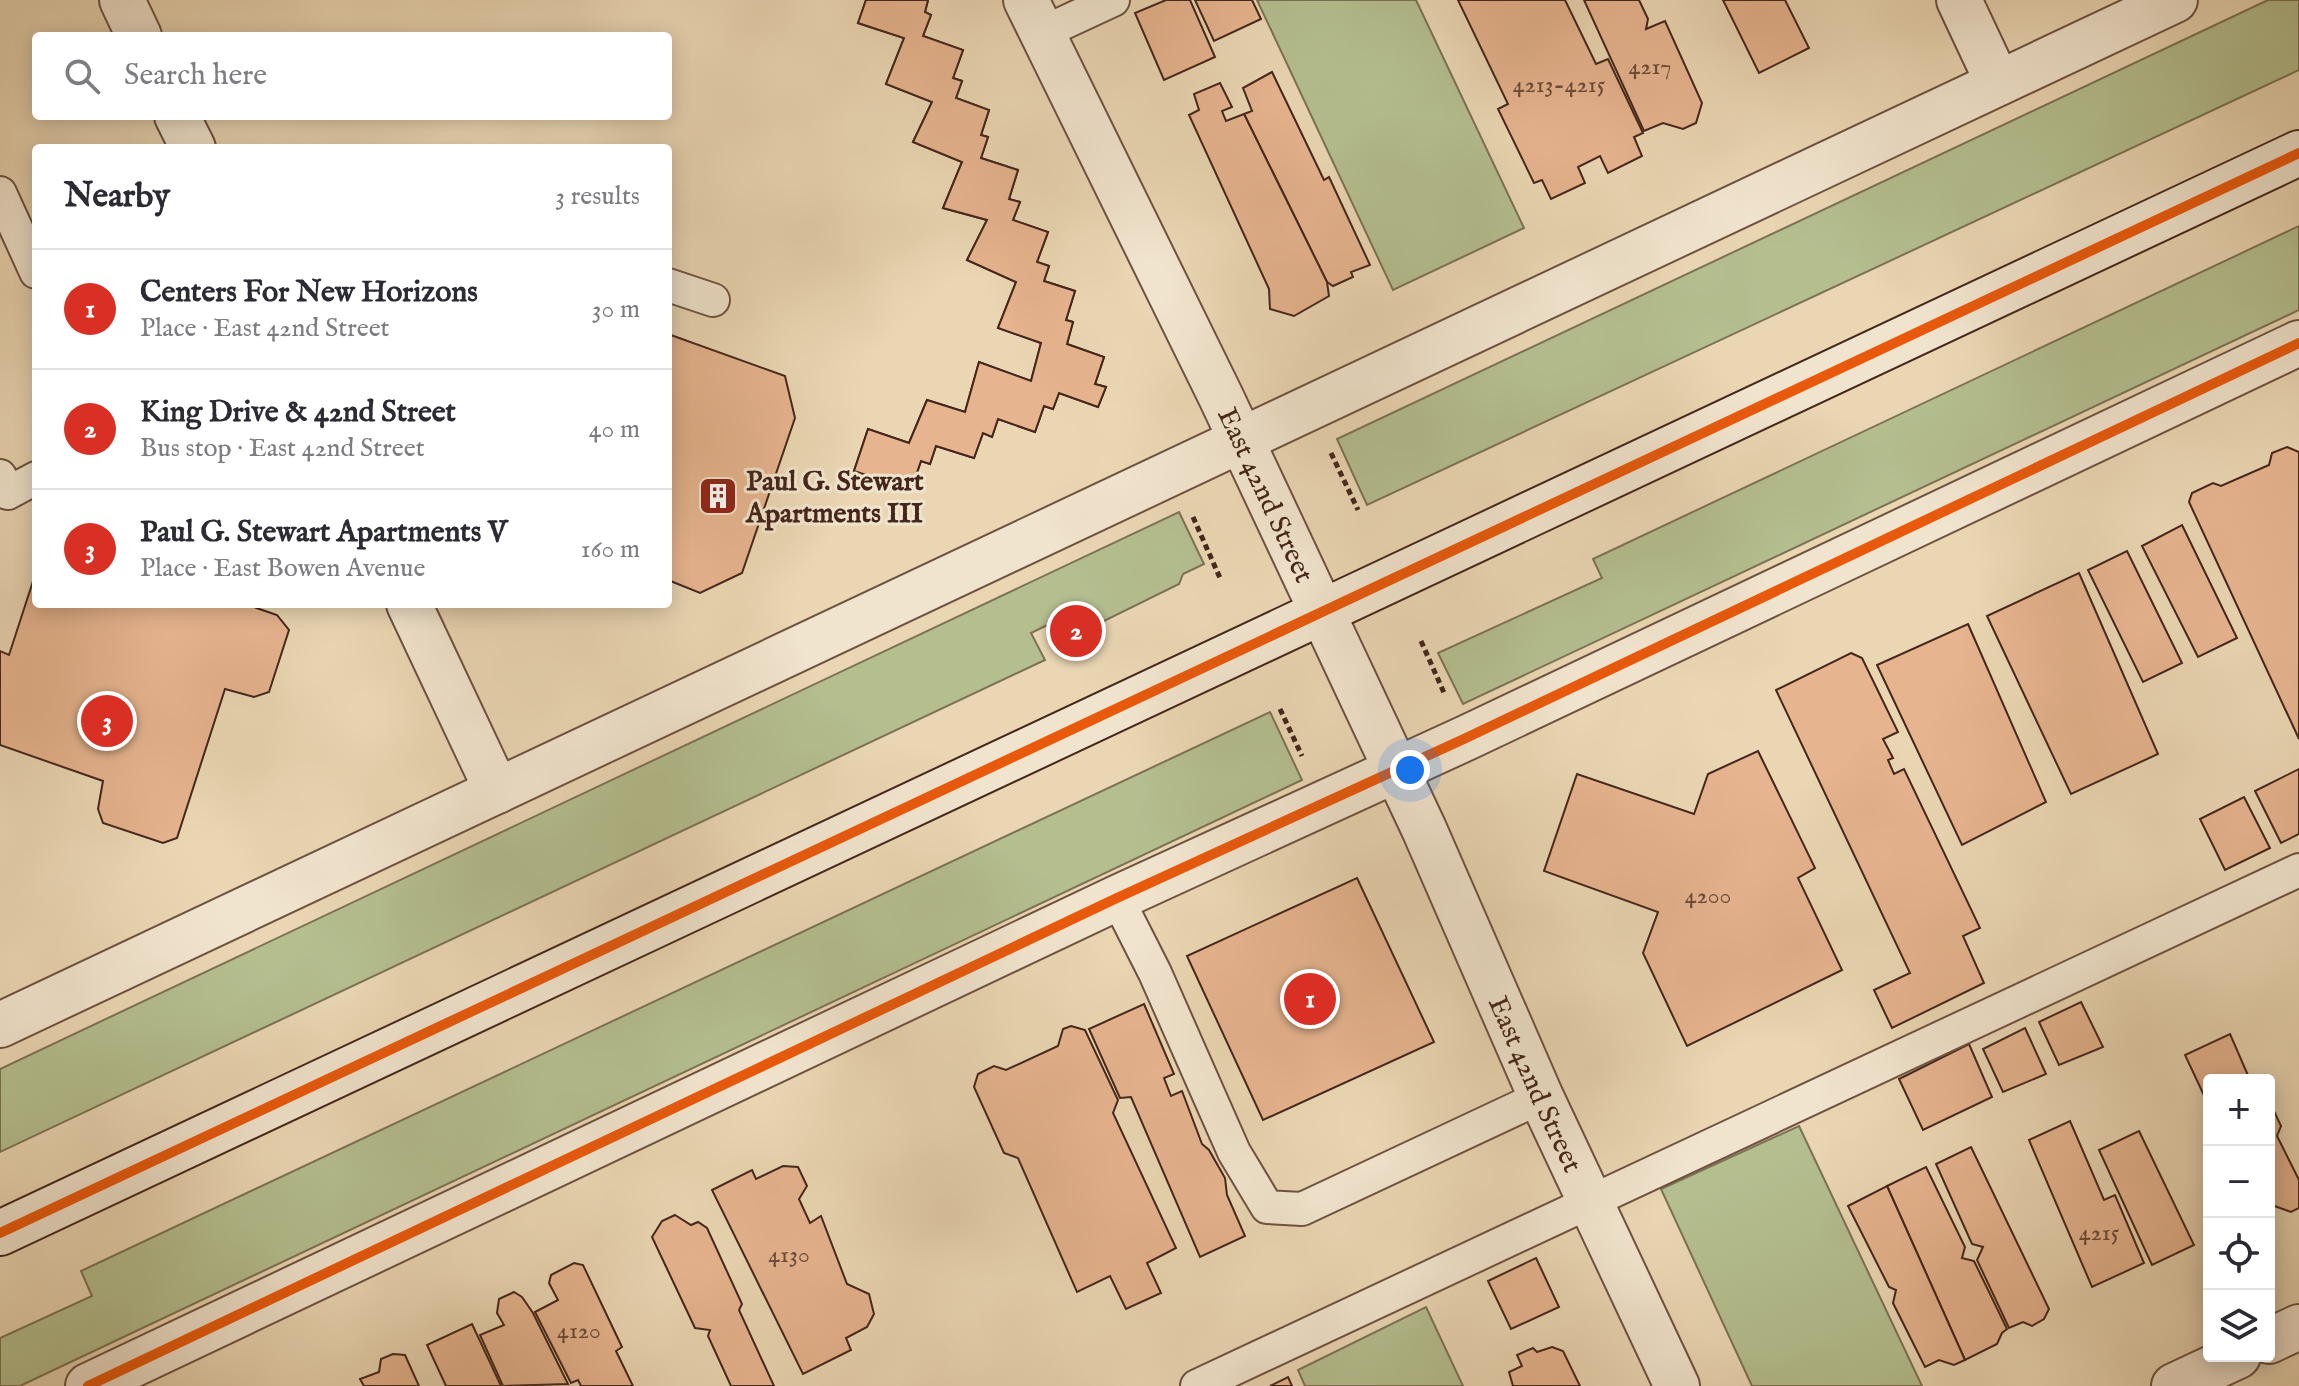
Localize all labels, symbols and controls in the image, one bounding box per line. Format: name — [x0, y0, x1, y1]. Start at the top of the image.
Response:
search box — [32, 32, 672, 120]
house number: 4217 — [1628, 52, 1672, 83]
icon: search — [60, 54, 104, 98]
text: Search here — [124, 57, 267, 95]
house number: 4213-4215 — [1513, 70, 1606, 101]
text: Nearby — [64, 175, 170, 218]
text: 3 results — [555, 180, 640, 213]
text: Centers For New Horizons — [140, 274, 478, 312]
text: 1 — [85, 293, 95, 326]
text: 30 m — [592, 293, 640, 326]
text: Place · East 42nd Street — [140, 312, 390, 345]
text: King Drive & 42nd Street — [140, 394, 456, 432]
street label: East 42nd Street — [1208, 402, 1321, 589]
text: 2 — [84, 413, 96, 446]
text: 40 m — [589, 413, 640, 446]
text: Bus stop · East 42nd Street — [140, 432, 425, 465]
place label: Paul G. Stewart Apartments III — [745, 465, 924, 532]
building icon: Paul G. Stewart Apartments III — [697, 475, 739, 517]
text: Paul G. Stewart Apartments V — [140, 514, 507, 552]
text: 3 — [85, 533, 95, 566]
text: 160 m — [581, 533, 640, 566]
text: Place · East Bowen Avenue — [140, 552, 425, 585]
pin: 2 — [1050, 601, 1102, 661]
pin: 3 — [81, 691, 133, 751]
your location — [1390, 750, 1430, 790]
house number: 4200 — [1685, 881, 1731, 912]
pin: 1 — [1284, 969, 1336, 1029]
street label: East 42nd Street — [1479, 991, 1589, 1179]
map controls — [2203, 1074, 2275, 1362]
button: + — [2203, 1074, 2275, 1146]
button: − — [2203, 1146, 2275, 1218]
house number: 4215 — [2079, 1218, 2120, 1249]
button: locate — [2203, 1218, 2275, 1290]
house number: 4130 — [768, 1240, 810, 1271]
button: layers — [2203, 1290, 2275, 1362]
house number: 4120 — [557, 1316, 601, 1347]

